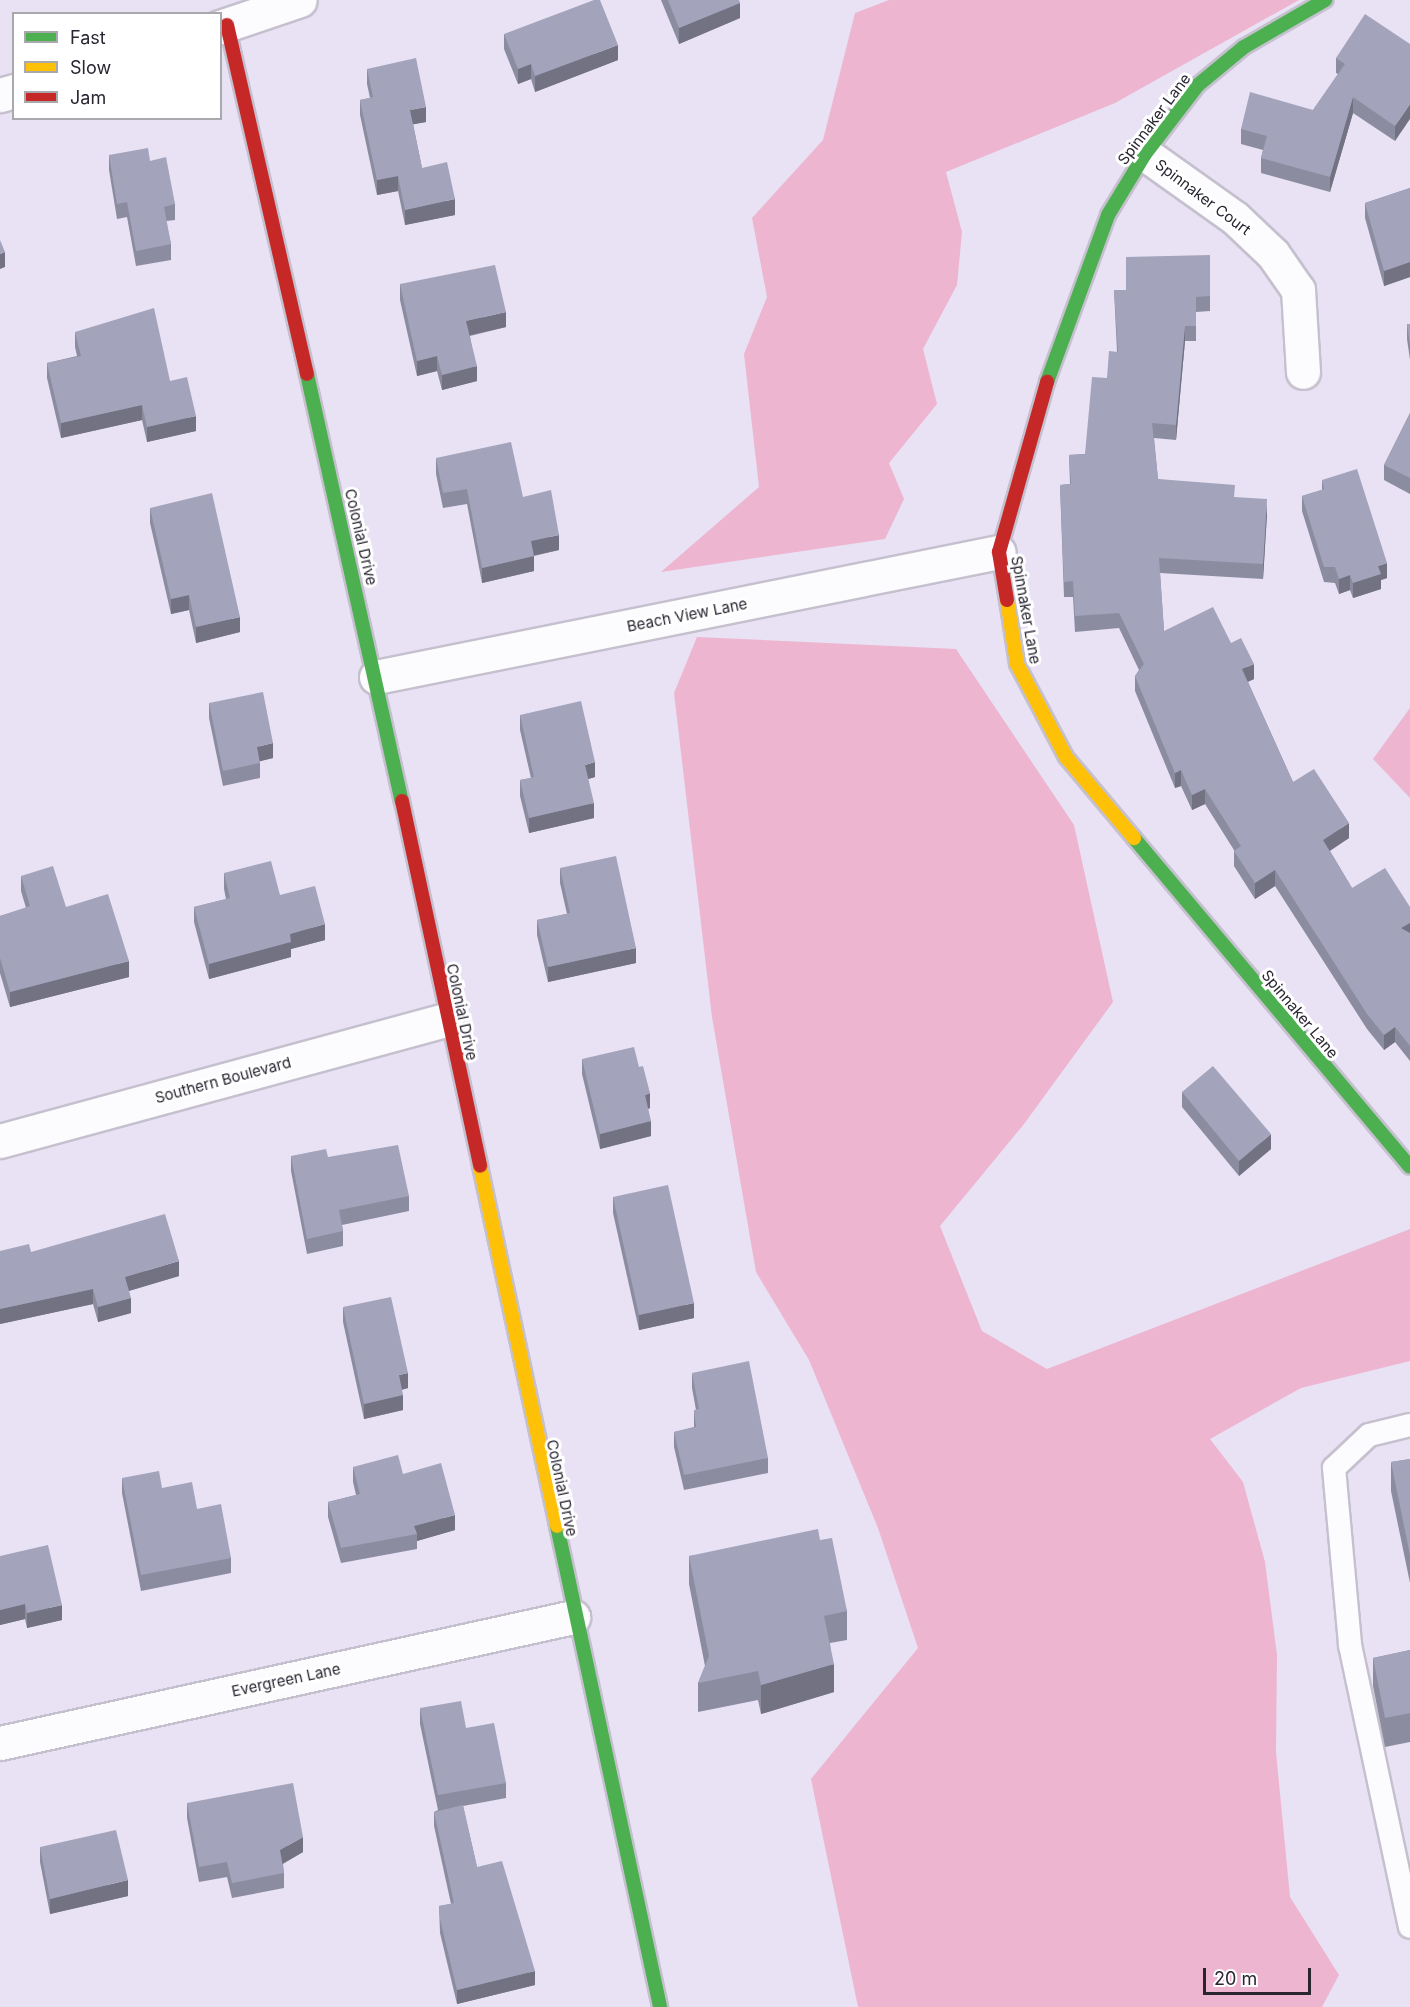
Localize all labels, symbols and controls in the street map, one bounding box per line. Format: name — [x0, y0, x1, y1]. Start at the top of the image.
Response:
legend — [12, 12, 222, 120]
text: Fast — [70, 27, 106, 48]
text: Slow — [70, 57, 111, 78]
street label: Spinnaker Lane — [1114, 70, 1194, 168]
text: Jam — [70, 87, 106, 108]
street label: Spinnaker Court — [1152, 155, 1254, 239]
street label: Colonial Drive — [341, 487, 381, 587]
street label: Spinnaker Lane — [1008, 554, 1044, 666]
street label: Beach View Lane — [625, 595, 749, 635]
street label: Colonial Drive — [443, 962, 481, 1062]
street label: Spinnaker Lane — [1258, 966, 1342, 1062]
street label: Southern Boulevard — [153, 1053, 293, 1107]
street label: Colonial Drive — [543, 1438, 581, 1538]
street label: Evergreen Lane — [230, 1660, 342, 1700]
scale bar — [1206, 1956, 1314, 1994]
text: 20 m — [1214, 1968, 1257, 1989]

